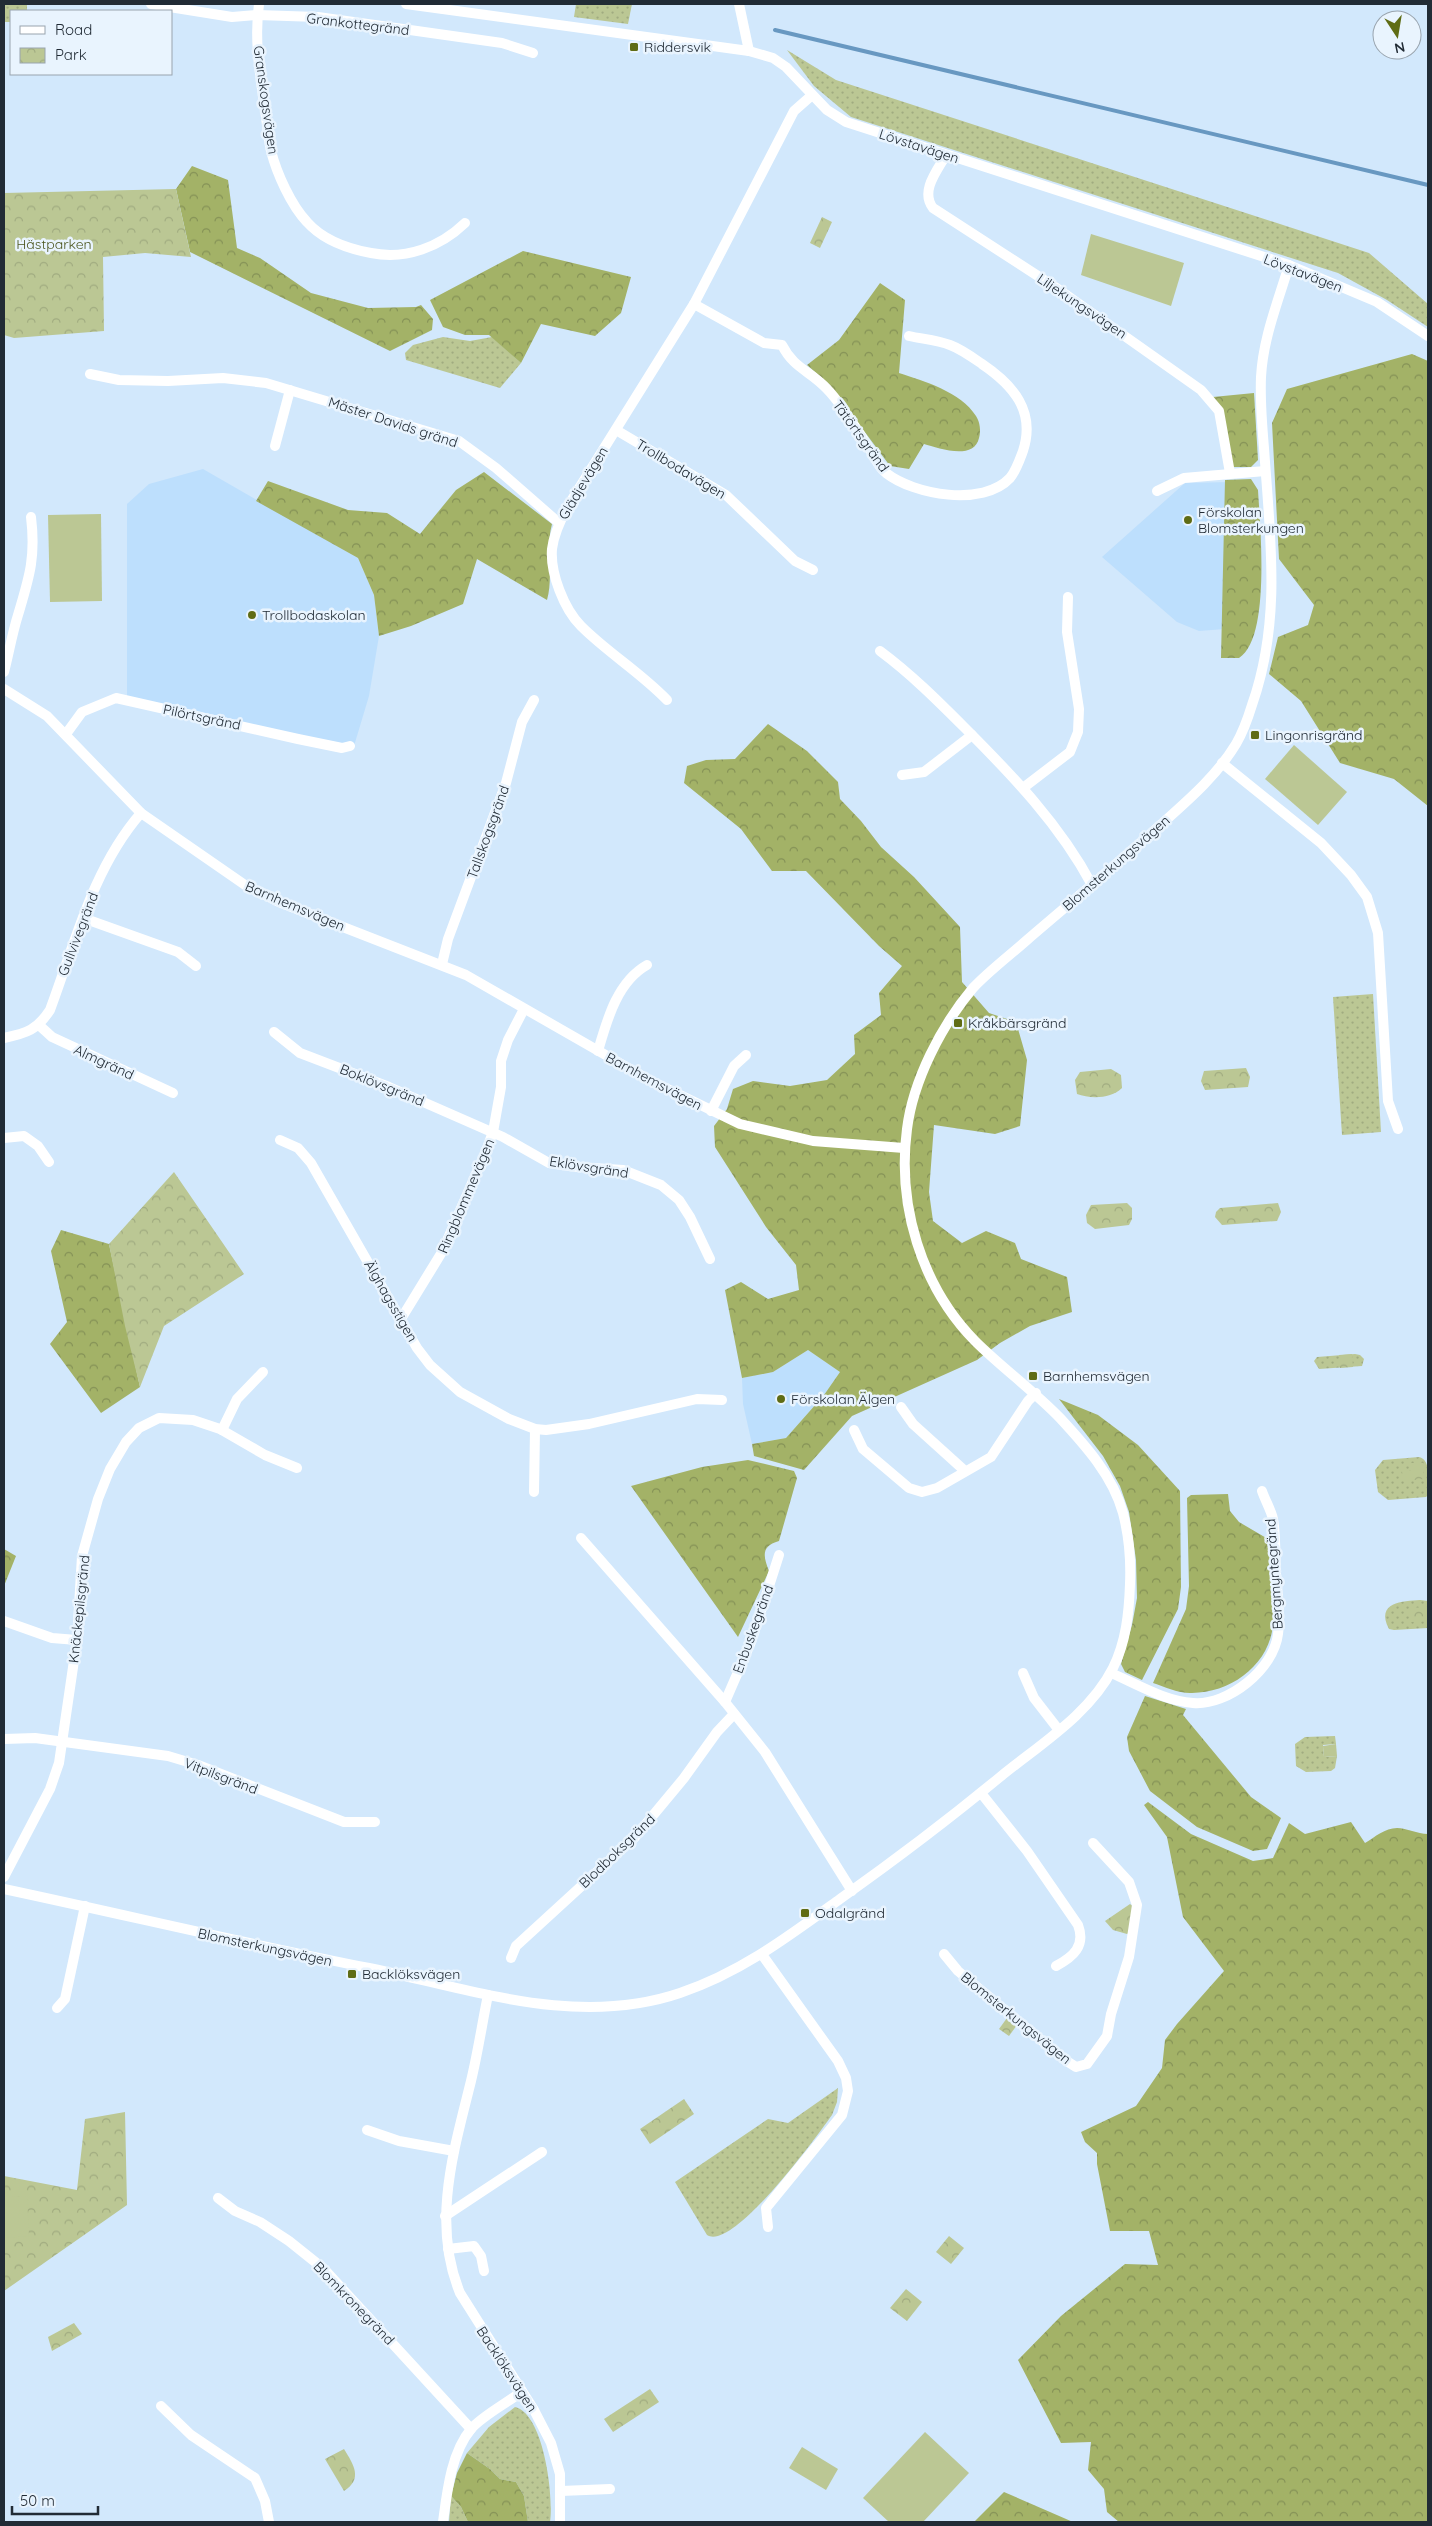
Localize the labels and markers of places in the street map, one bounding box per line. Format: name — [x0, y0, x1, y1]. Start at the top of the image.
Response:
place label: Riddersvik — [644, 38, 711, 56]
marker: Riddersvik — [628, 41, 640, 53]
place label: Förskolan Blomsterkungen — [1198, 503, 1304, 537]
marker: Förskolan Blomsterkungen — [1182, 514, 1194, 526]
place label: Trollbodaskolan — [262, 606, 366, 624]
marker: Trollbodaskolan — [246, 609, 258, 621]
place label: Lingonrisgränd — [1265, 726, 1363, 744]
marker: Lingonrisgränd — [1249, 729, 1261, 741]
place label: Kråkbärsgränd — [968, 1014, 1066, 1032]
marker: Kråkbärsgränd — [952, 1017, 964, 1029]
place label: Barnhemsvägen — [1043, 1367, 1150, 1385]
marker: Barnhemsvägen — [1027, 1370, 1039, 1382]
place label: Förskolan Älgen — [791, 1390, 895, 1408]
marker: Förskolan Älgen — [775, 1393, 787, 1405]
place label: Odalgränd — [815, 1904, 885, 1922]
marker: Odalgränd — [799, 1907, 811, 1919]
place label: Backlöksvägen — [362, 1965, 460, 1983]
marker: Backlöksvägen — [346, 1968, 358, 1980]

